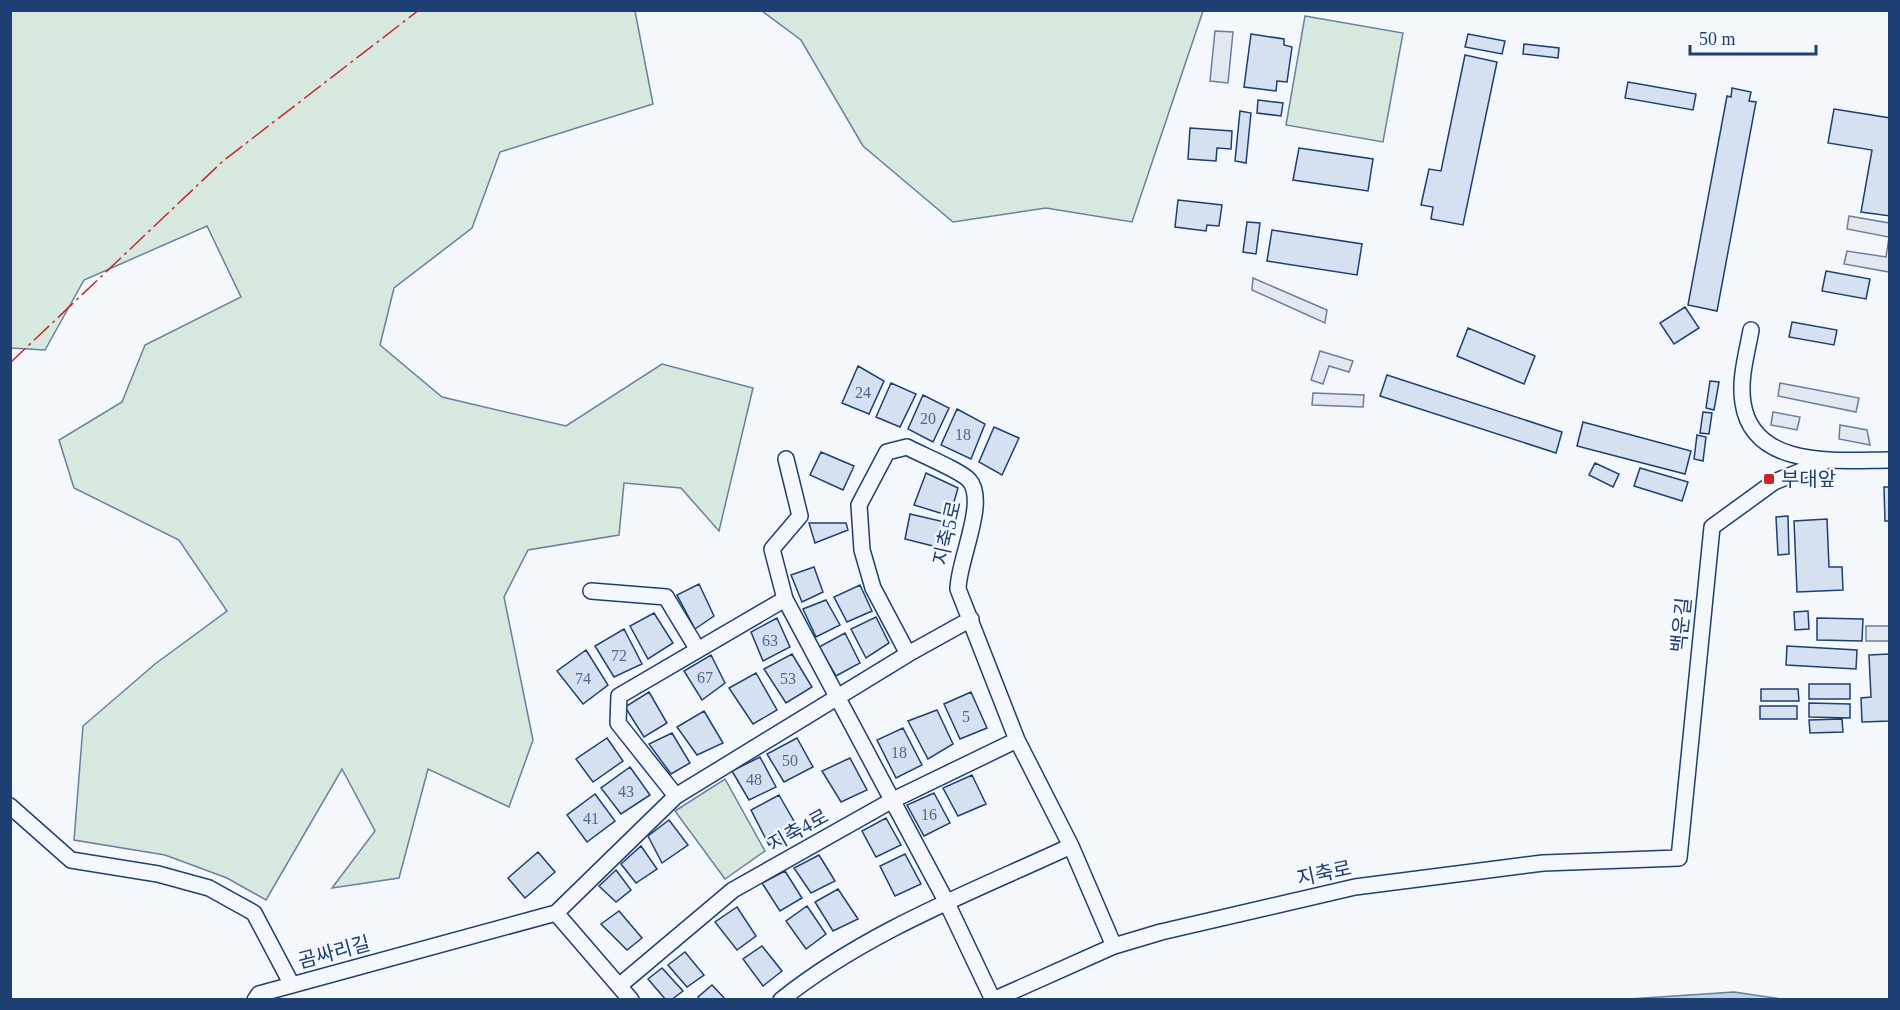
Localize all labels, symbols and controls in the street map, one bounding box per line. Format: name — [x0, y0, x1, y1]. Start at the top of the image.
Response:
scale bar — [1690, 18, 1816, 56]
text: 50 m — [1699, 29, 1736, 49]
house number: 24 — [855, 384, 871, 401]
house number: 20 — [920, 410, 936, 427]
house number: 18 — [955, 426, 971, 443]
place label: 부대앞 — [1781, 468, 1836, 490]
marker: 부대앞 — [1762, 472, 1776, 486]
street label: 지축5로 — [929, 499, 965, 567]
street label: 백운길 — [1667, 596, 1695, 654]
house number: 63 — [762, 632, 778, 649]
house number: 72 — [611, 647, 627, 664]
house number: 67 — [697, 669, 713, 686]
house number: 74 — [575, 670, 591, 687]
house number: 53 — [780, 670, 796, 687]
house number: 5 — [962, 708, 970, 725]
house number: 18 — [891, 744, 907, 761]
house number: 50 — [782, 752, 798, 769]
house number: 48 — [746, 771, 762, 788]
house number: 43 — [618, 783, 634, 800]
street label: 지축4로 — [764, 805, 832, 855]
house number: 16 — [921, 806, 937, 823]
house number: 41 — [583, 810, 599, 827]
street label: 지축로 — [1295, 857, 1353, 889]
street label: 곰싸리길 — [296, 932, 372, 972]

